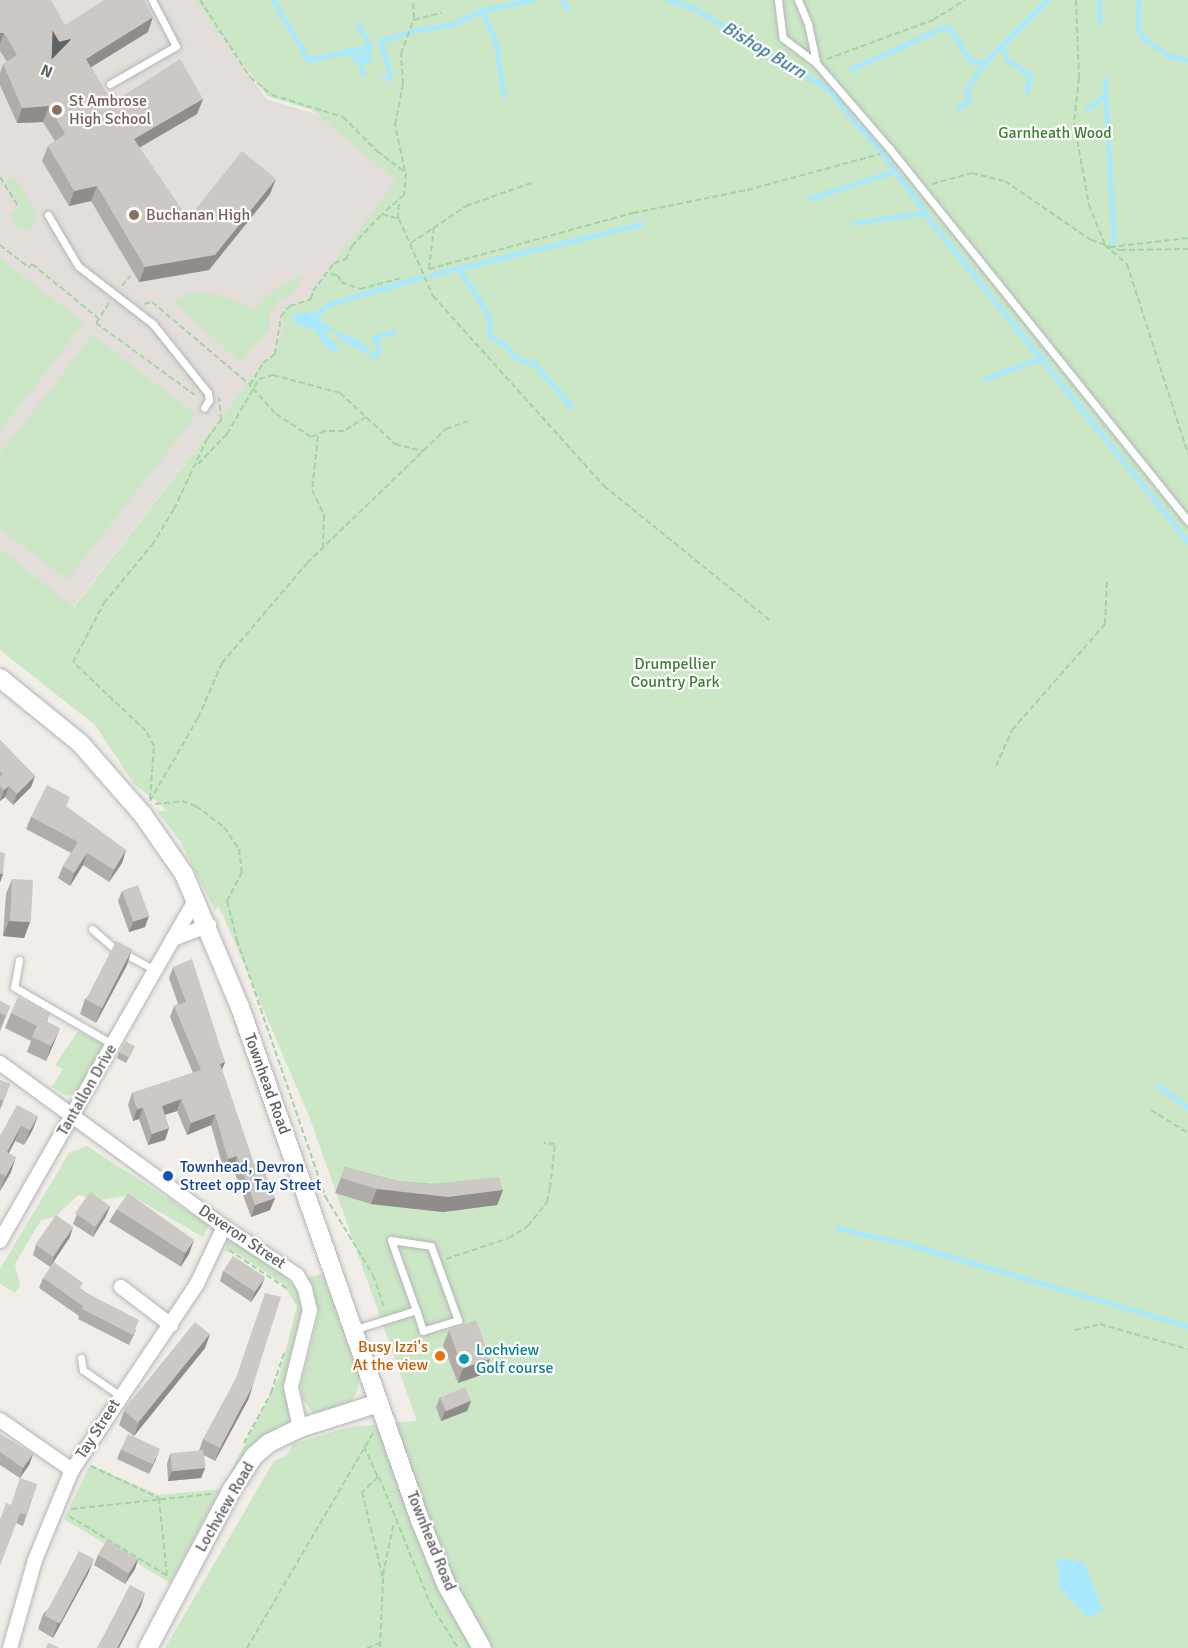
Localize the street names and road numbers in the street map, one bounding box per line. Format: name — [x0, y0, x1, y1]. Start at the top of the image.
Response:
street label: Townhead Road — [240, 1031, 294, 1137]
street label: Tantallon Drive — [53, 1041, 121, 1139]
street label: Deveron Street — [195, 1201, 289, 1273]
street label: Tay Street — [72, 1396, 124, 1462]
street label: Lochview Road — [191, 1459, 259, 1555]
street label: Townhead Road — [402, 1488, 460, 1594]

